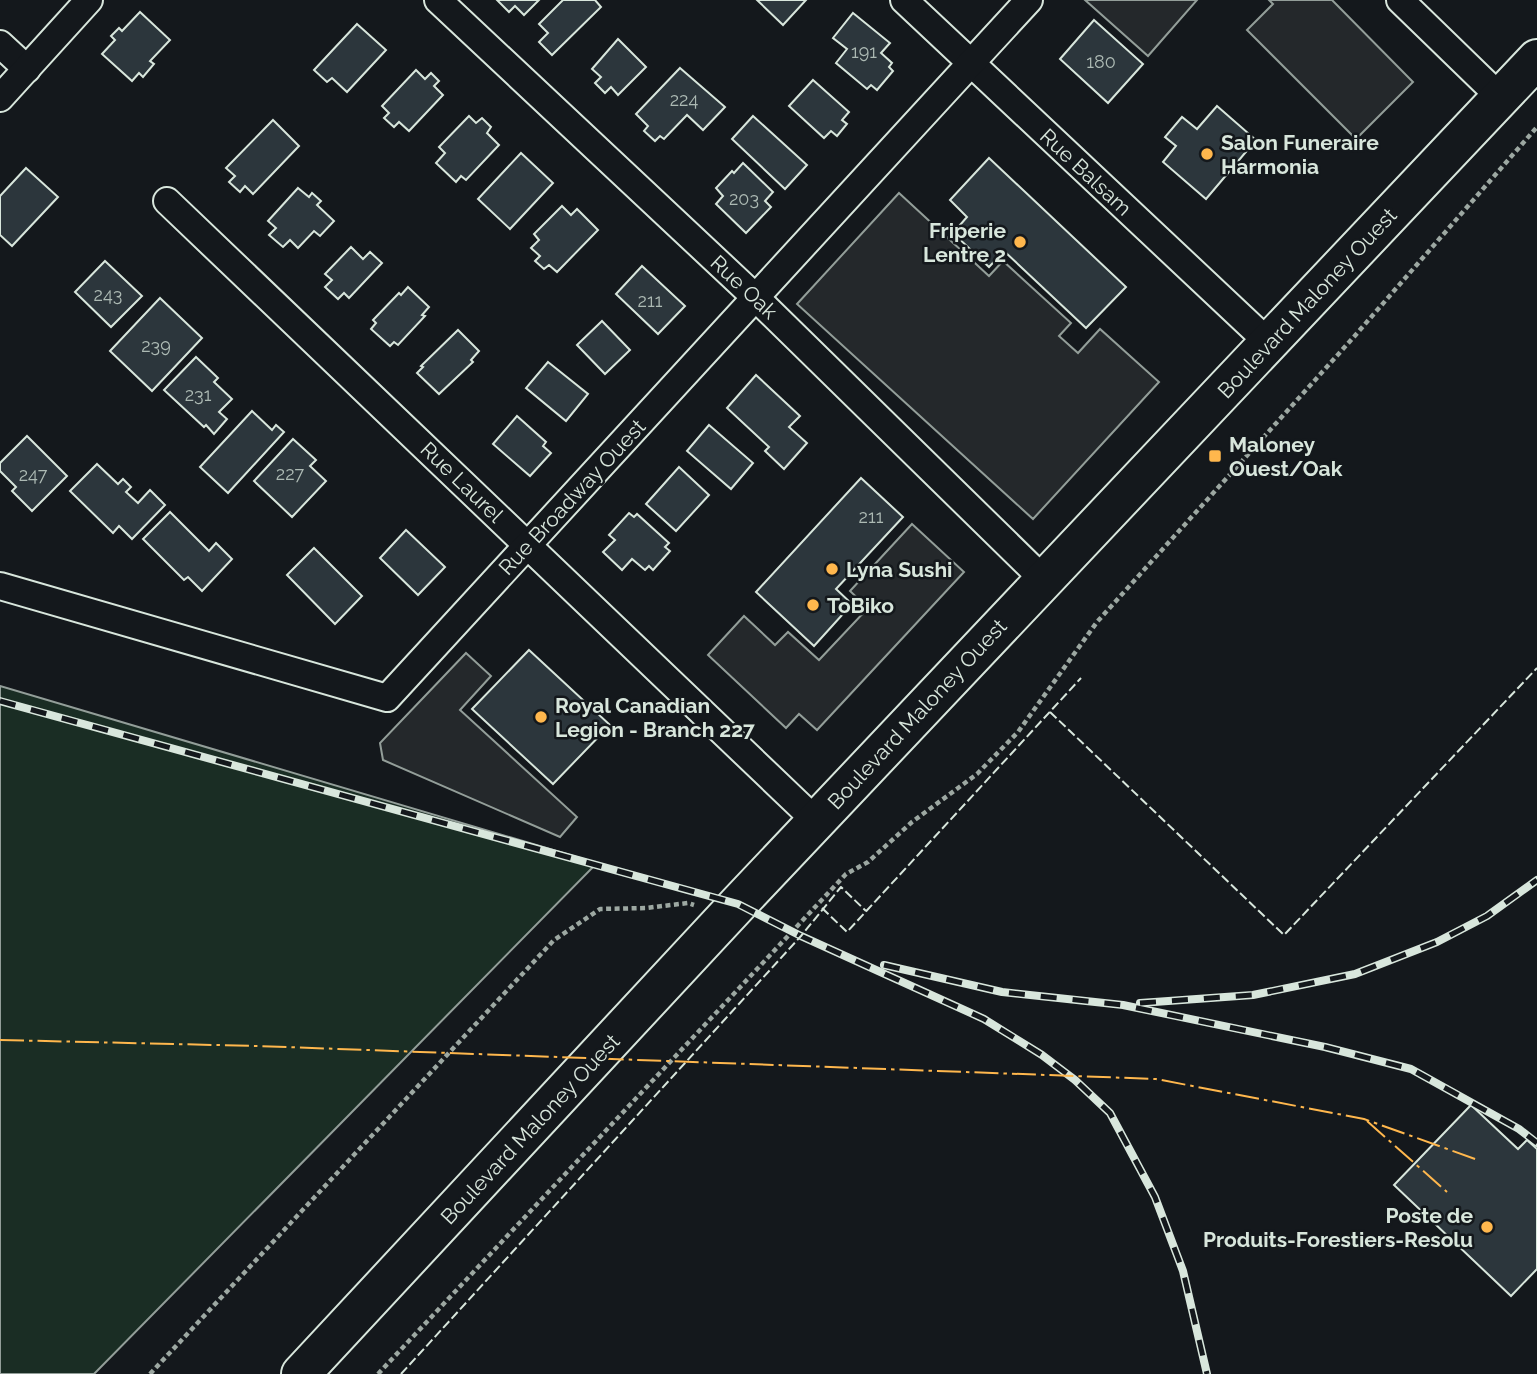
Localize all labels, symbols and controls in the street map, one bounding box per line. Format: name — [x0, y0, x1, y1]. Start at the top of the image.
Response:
house number: 191 — [851, 41, 877, 62]
house number: 180 — [1086, 51, 1116, 72]
house number: 224 — [670, 89, 698, 110]
street label: Rue Balsam — [1035, 123, 1137, 221]
place label: Salon Funeraire Harmonia — [1221, 130, 1379, 179]
marker: Salon Funeraire Harmonia — [1199, 146, 1215, 162]
house number: 203 — [729, 188, 759, 209]
street label: Boulevard Maloney Ouest — [1212, 203, 1402, 403]
place label: Friperie Lentre 2 — [923, 218, 1006, 267]
marker: Friperie Lentre 2 — [1012, 234, 1028, 250]
street label: Rue Oak — [705, 250, 783, 324]
house number: 243 — [94, 284, 122, 305]
house number: 211 — [638, 290, 663, 311]
house number: 239 — [141, 335, 171, 356]
house number: 231 — [185, 384, 212, 405]
street label: Rue Broadway Ouest — [493, 414, 651, 580]
place label: Maloney Ouest/Oak — [1229, 432, 1343, 481]
street label: Rue Laurel — [416, 437, 509, 528]
marker: Maloney Ouest/Oak — [1207, 448, 1223, 464]
house number: 227 — [276, 463, 305, 484]
house number: 247 — [19, 464, 48, 485]
house number: 211 — [859, 506, 884, 527]
place label: Lyna Sushi — [846, 557, 952, 582]
marker: Lyna Sushi — [824, 561, 840, 577]
place label: ToBiko — [827, 593, 894, 618]
marker: ToBiko — [805, 597, 821, 613]
street label: Boulevard Maloney Ouest — [822, 614, 1012, 814]
place label: Royal Canadian Legion - Branch 227 — [555, 693, 755, 742]
marker: Royal Canadian Legion - Branch 227 — [533, 709, 549, 725]
street label: Boulevard Maloney Ouest — [435, 1029, 625, 1229]
place label: Poste de Produits-Forestiers-Resolu — [1203, 1203, 1473, 1252]
marker: Poste de Produits-Forestiers-Resolu — [1479, 1219, 1495, 1235]

